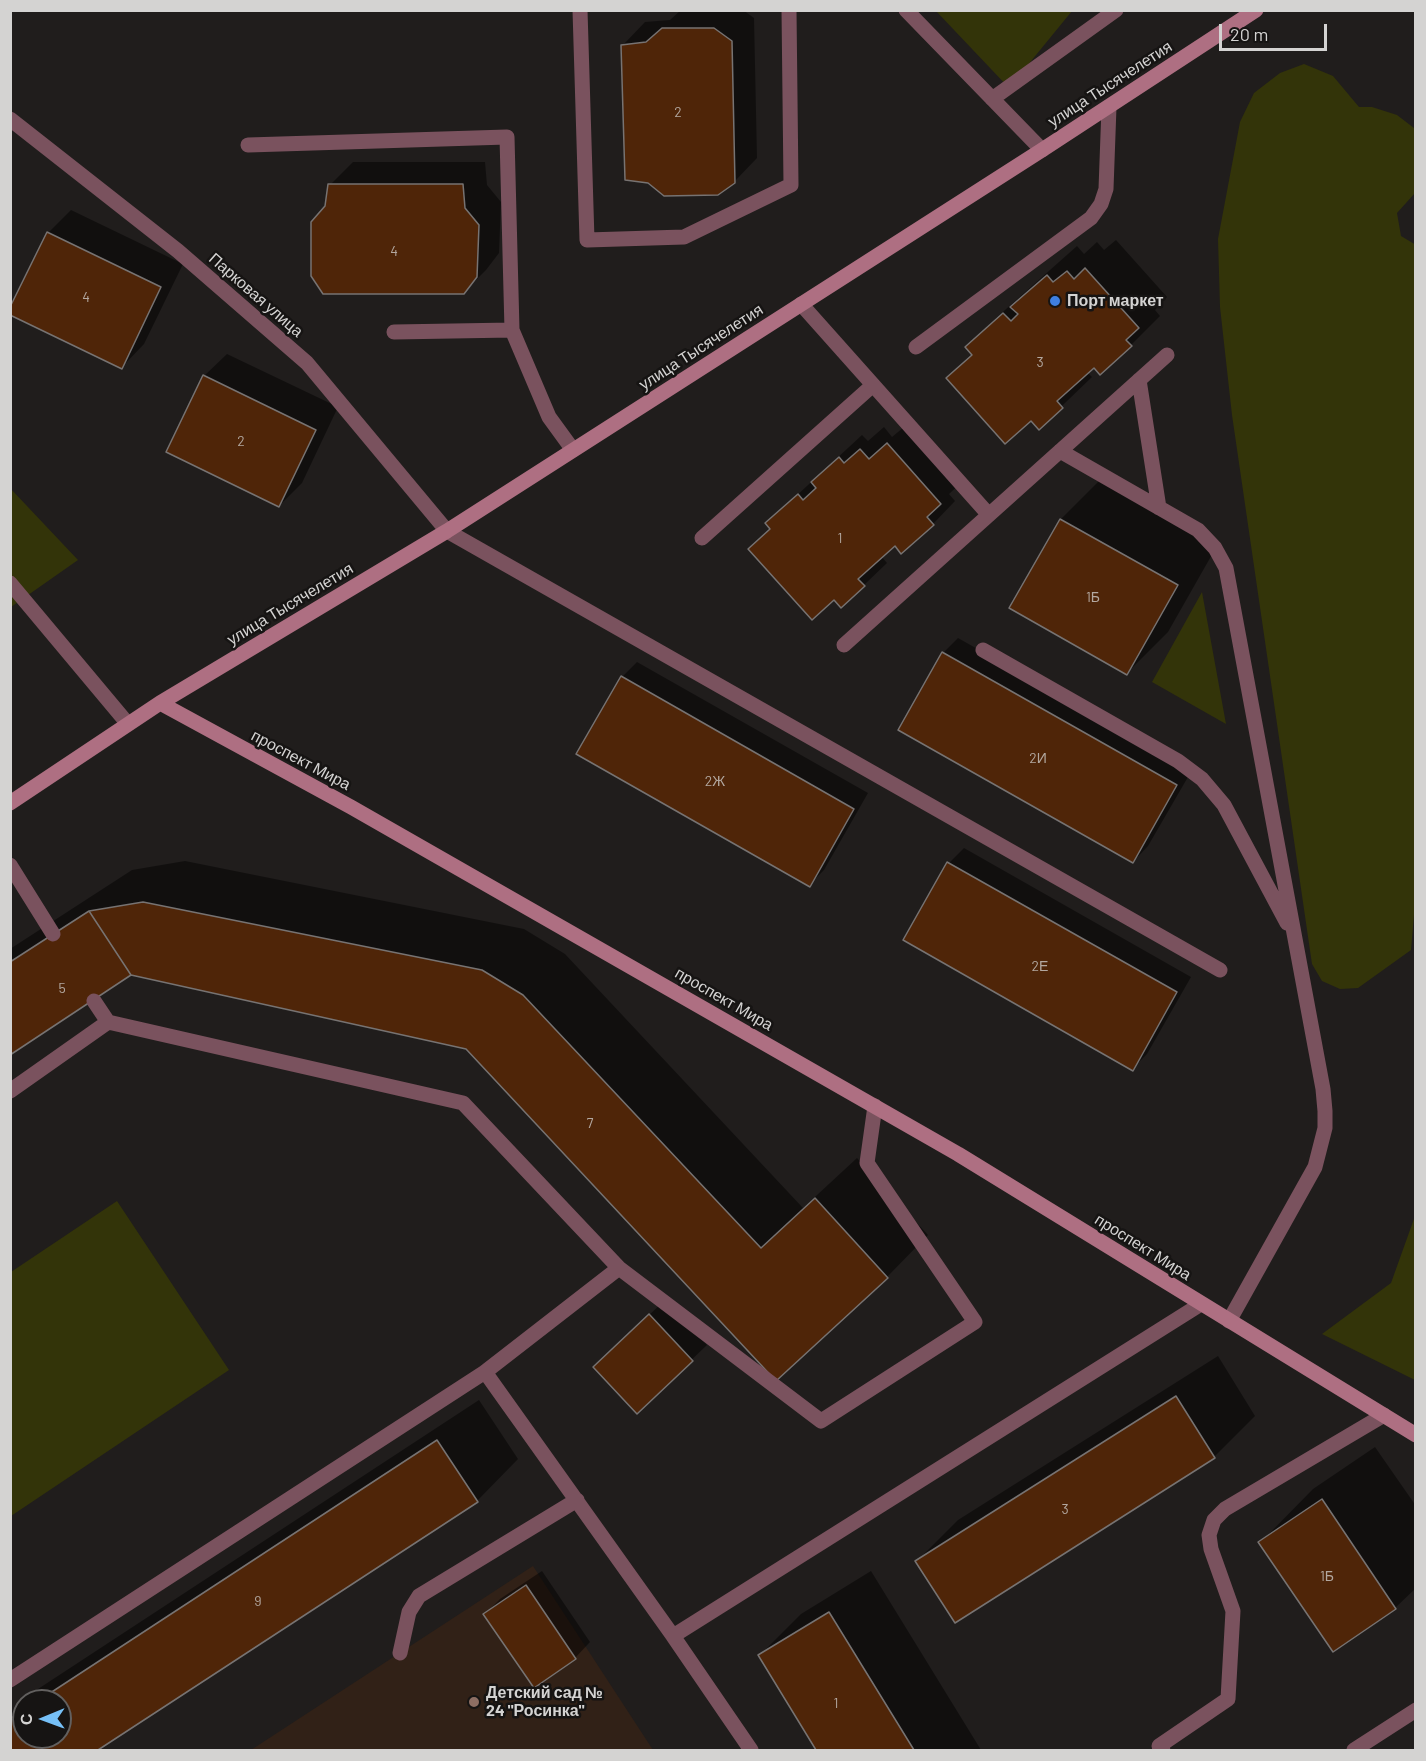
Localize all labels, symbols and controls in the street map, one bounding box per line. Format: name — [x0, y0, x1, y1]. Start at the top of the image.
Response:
scale bar — [1222, 12, 1330, 50]
text: 20 m — [1230, 23, 1268, 45]
street label: улица Тысячелетия — [1044, 37, 1176, 131]
house number: 2 — [674, 104, 682, 120]
house number: 4 — [390, 243, 398, 259]
street label: Парковая улица — [205, 249, 307, 341]
house number: 4 — [82, 289, 90, 305]
place label: Порт маркет — [1067, 291, 1164, 311]
marker: Порт маркет — [1048, 294, 1062, 308]
street label: улица Тысячелетия — [635, 300, 767, 394]
house number: 3 — [1036, 354, 1044, 370]
house number: 2 — [237, 433, 245, 449]
house number: 1 — [838, 530, 842, 546]
street label: улица Тысячелетия — [223, 559, 357, 649]
house number: 1Б — [1086, 589, 1100, 605]
street label: проспект Мира — [248, 726, 354, 794]
house number: 2И — [1029, 750, 1047, 766]
house number: 2Ж — [705, 773, 725, 789]
house number: 2Е — [1032, 958, 1048, 974]
street label: проспект Мира — [672, 963, 776, 1035]
house number: 5 — [58, 980, 66, 996]
house number: 7 — [587, 1115, 593, 1131]
street label: проспект Мира — [1091, 1210, 1195, 1284]
house number: 3 — [1061, 1501, 1069, 1517]
house number: 1Б — [1320, 1568, 1334, 1584]
house number: 9 — [254, 1593, 262, 1609]
place label: Детский сад № 24 "Росинка" — [486, 1683, 603, 1721]
north arrow — [12, 1689, 72, 1749]
marker: Детский сад № 24 "Росинка" — [467, 1695, 481, 1709]
house number: 1 — [834, 1695, 838, 1711]
text: С — [16, 1713, 35, 1725]

